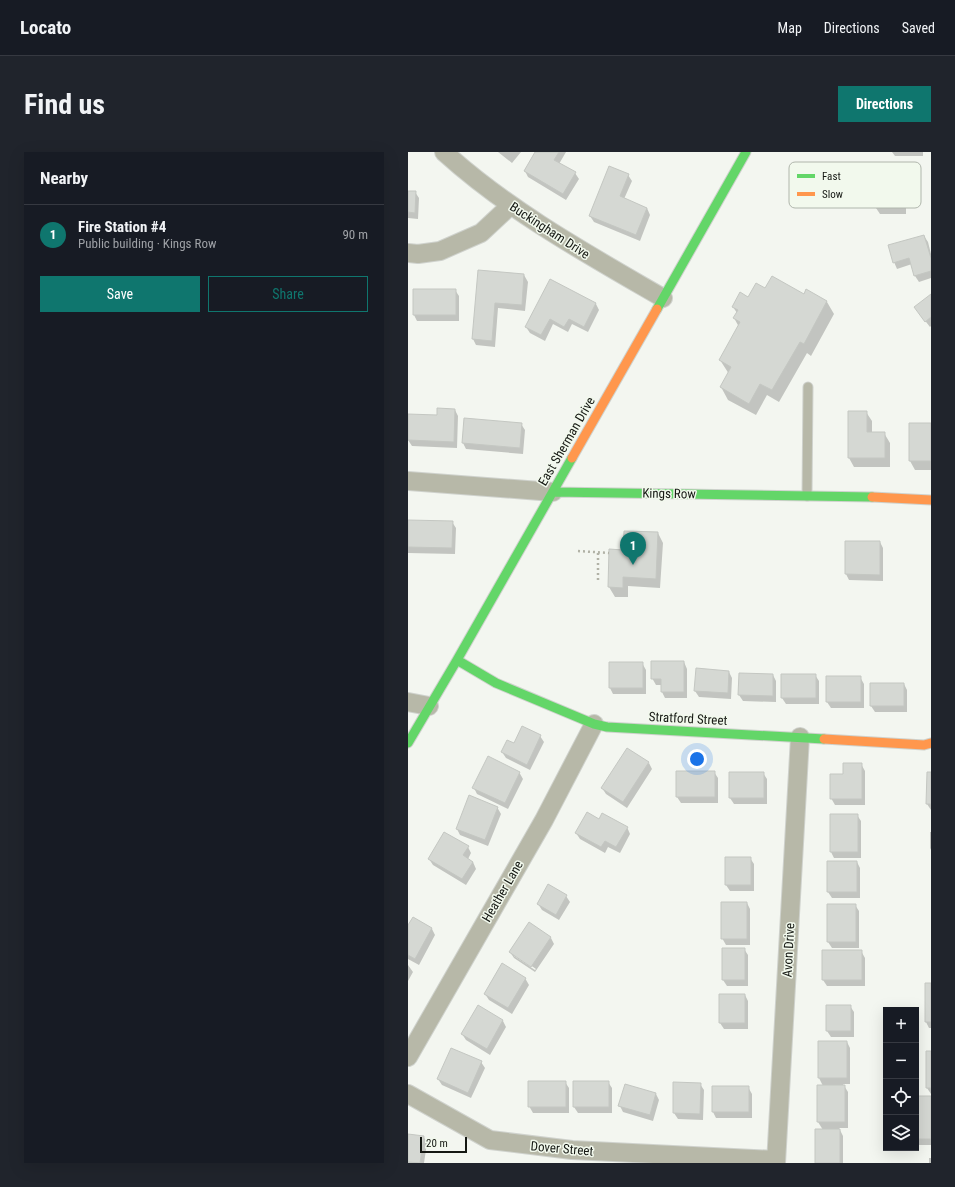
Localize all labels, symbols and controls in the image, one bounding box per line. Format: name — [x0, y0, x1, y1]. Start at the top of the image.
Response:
text: Locato — [20, 16, 71, 39]
text: Map — [778, 20, 802, 36]
text: Directions — [824, 20, 880, 36]
text: Saved — [902, 20, 935, 36]
button: Directions — [838, 86, 931, 122]
text: Find us — [24, 88, 105, 121]
legend — [789, 162, 921, 208]
text: Nearby — [40, 168, 88, 188]
text: Fast — [822, 170, 841, 183]
text: Slow — [822, 188, 843, 201]
street label: Buckingham Drive — [507, 199, 592, 262]
text: Fire Station #4 — [78, 218, 166, 236]
text: 1 — [50, 227, 56, 242]
text: 90 m — [342, 227, 368, 242]
text: Public building · Kings Row — [78, 236, 216, 251]
button: Save — [40, 276, 200, 312]
button: Share — [208, 276, 368, 312]
street label: East Sherman Drive — [535, 394, 598, 488]
street label: Kings Row — [642, 486, 696, 501]
pin: 1 — [620, 532, 646, 565]
street label: Stratford Street — [648, 709, 728, 728]
your location — [687, 749, 707, 769]
street label: Heather Lane — [479, 858, 526, 925]
street label: Avon Drive — [780, 922, 797, 978]
map controls — [883, 1007, 919, 1151]
button: + — [883, 1007, 919, 1043]
button: − — [883, 1043, 919, 1079]
button: locate — [883, 1079, 919, 1115]
button: layers — [883, 1115, 919, 1151]
scale bar — [420, 1135, 467, 1154]
text: 20 m — [426, 1137, 448, 1150]
street label: Dover Street — [530, 1138, 594, 1159]

